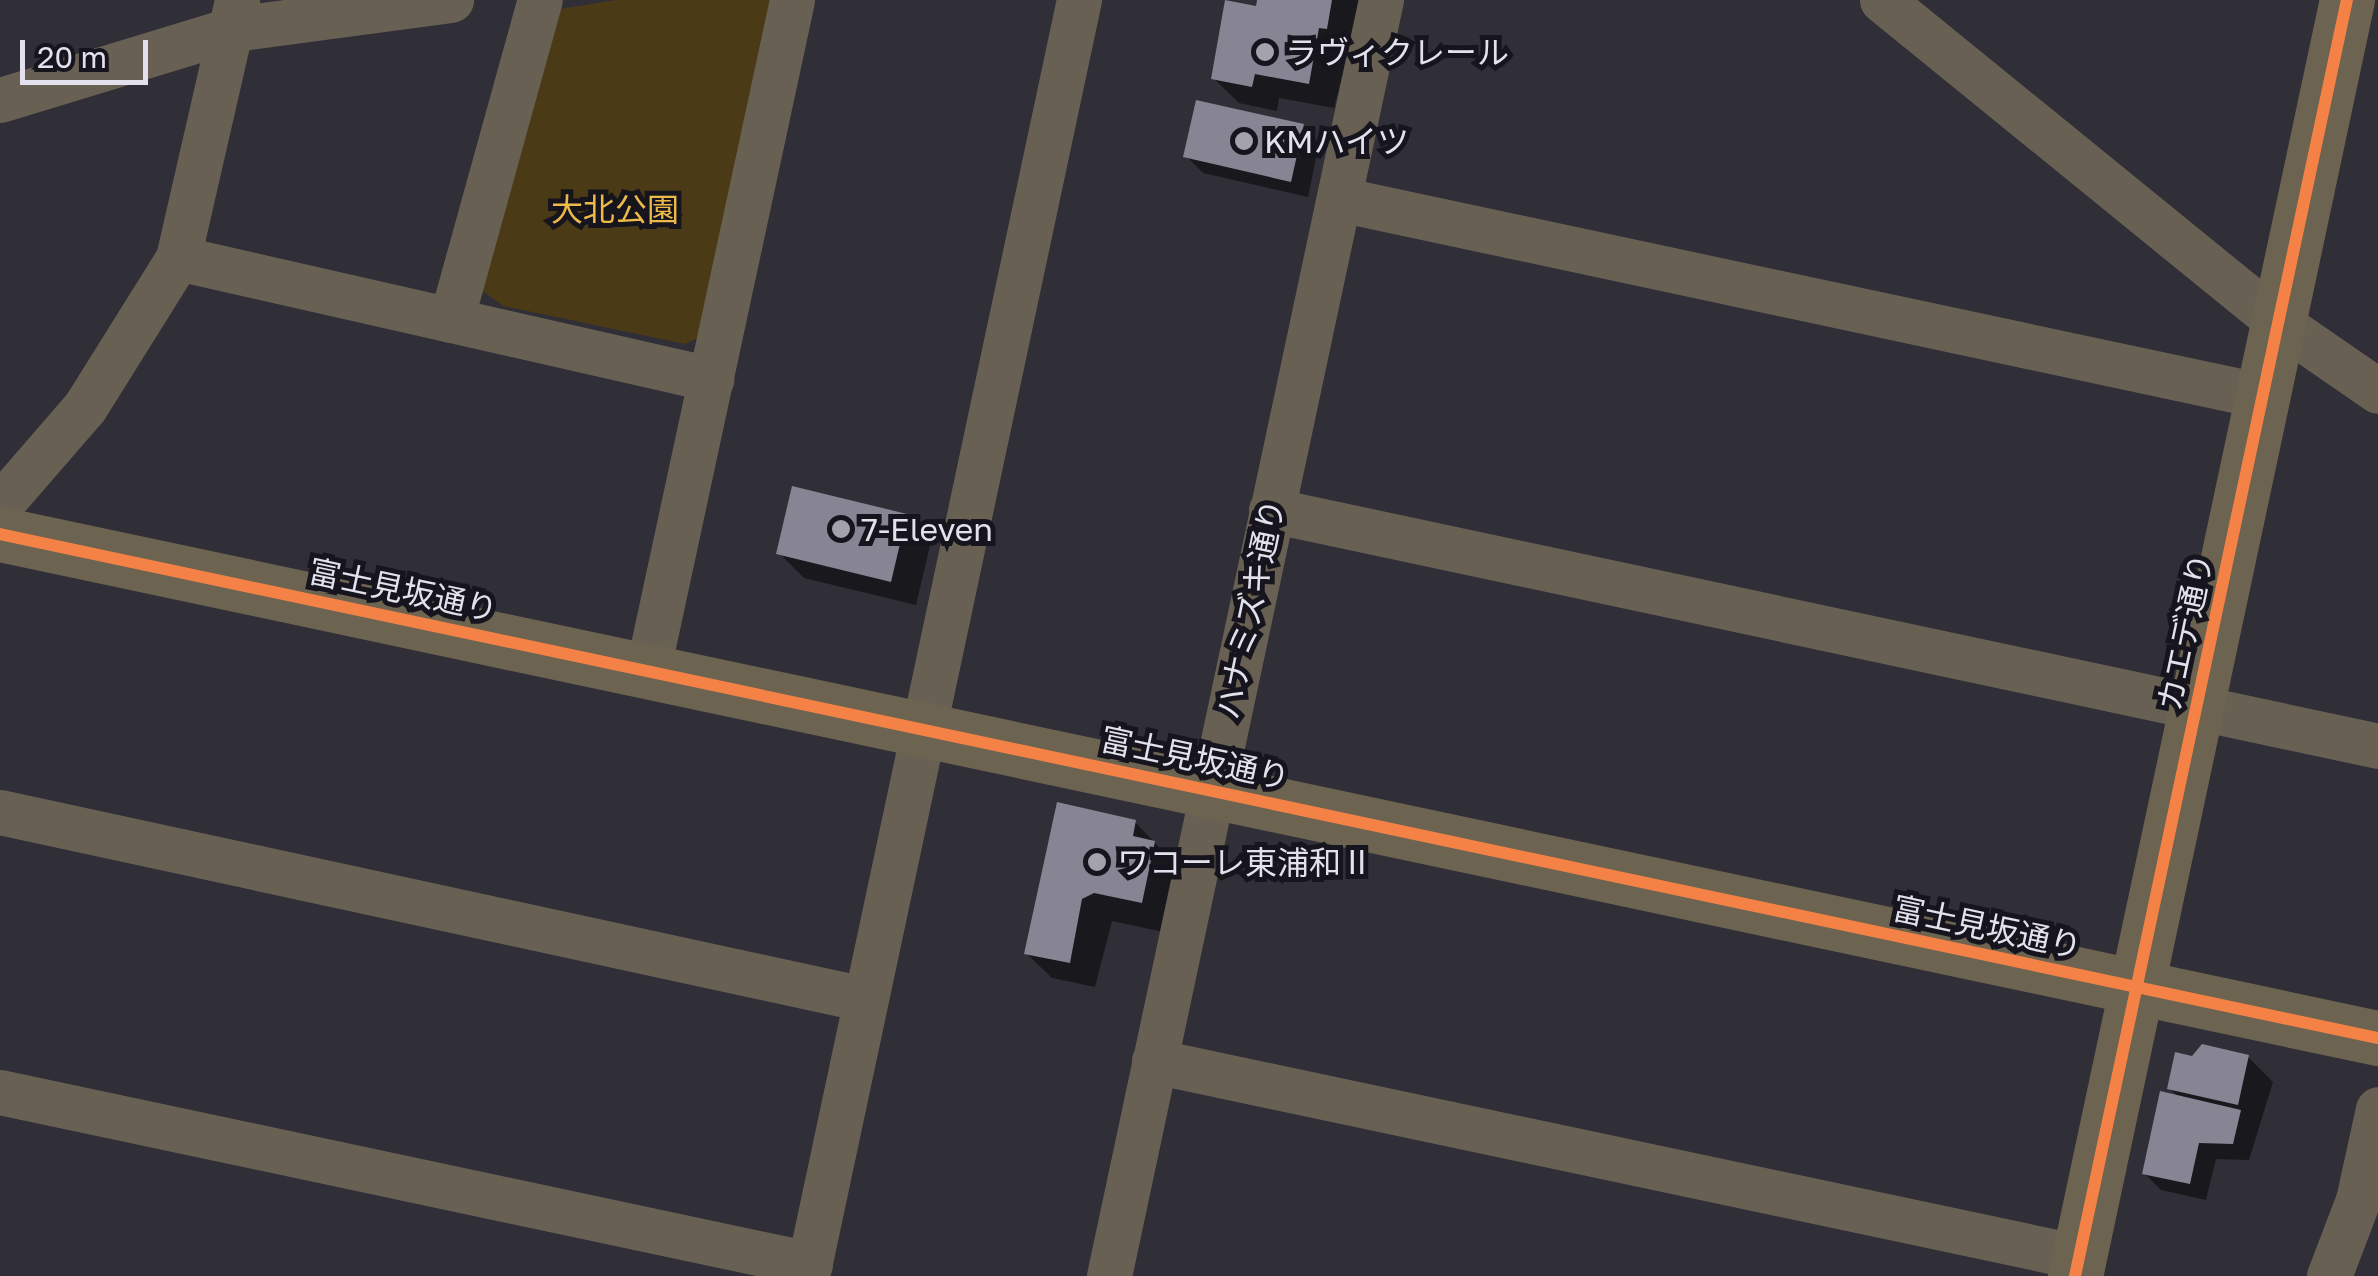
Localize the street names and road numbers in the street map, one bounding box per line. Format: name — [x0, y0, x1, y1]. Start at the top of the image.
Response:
street label: ハナミズキ通り — [1208, 495, 1292, 723]
street label: カエデ通り — [2150, 550, 2220, 714]
street label: 富士見坂通り — [305, 551, 501, 629]
street label: 富士見坂通り — [1097, 719, 1293, 797]
street label: 富士見坂通り — [1889, 888, 2085, 966]

